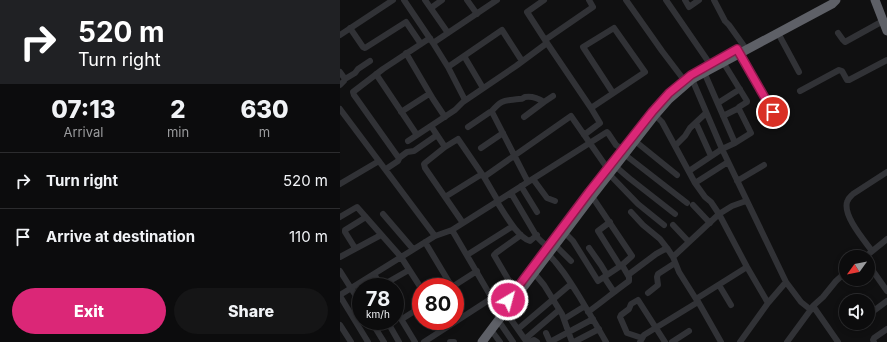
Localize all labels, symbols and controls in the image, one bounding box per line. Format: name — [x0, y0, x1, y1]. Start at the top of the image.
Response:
text: 520 m — [78, 15, 165, 49]
icon: right — [12, 16, 64, 68]
text: Turn right — [78, 49, 161, 70]
text: 07:13 — [51, 95, 116, 124]
text: 2 — [170, 95, 186, 124]
text: 630 — [240, 95, 289, 124]
pin — [756, 95, 790, 129]
icon: arrive — [762, 101, 784, 123]
text: Arrival — [63, 124, 103, 140]
text: min — [167, 124, 189, 140]
text: m — [259, 124, 270, 140]
icon: right — [12, 170, 34, 192]
text: Turn right — [46, 171, 118, 190]
text: 520 m — [283, 171, 328, 190]
icon: arrive — [12, 226, 34, 248]
text: Arrive at destination — [46, 227, 195, 246]
text: 110 m — [289, 227, 328, 246]
north arrow — [839, 250, 875, 286]
map controls — [839, 250, 875, 330]
speed limit sign: 80 — [412, 278, 464, 330]
position arrow — [487, 279, 529, 321]
text: 78 — [366, 287, 390, 311]
button: Exit — [12, 288, 166, 334]
button: Share — [174, 288, 328, 334]
button: sound — [839, 294, 875, 330]
text: km/h — [366, 308, 390, 320]

